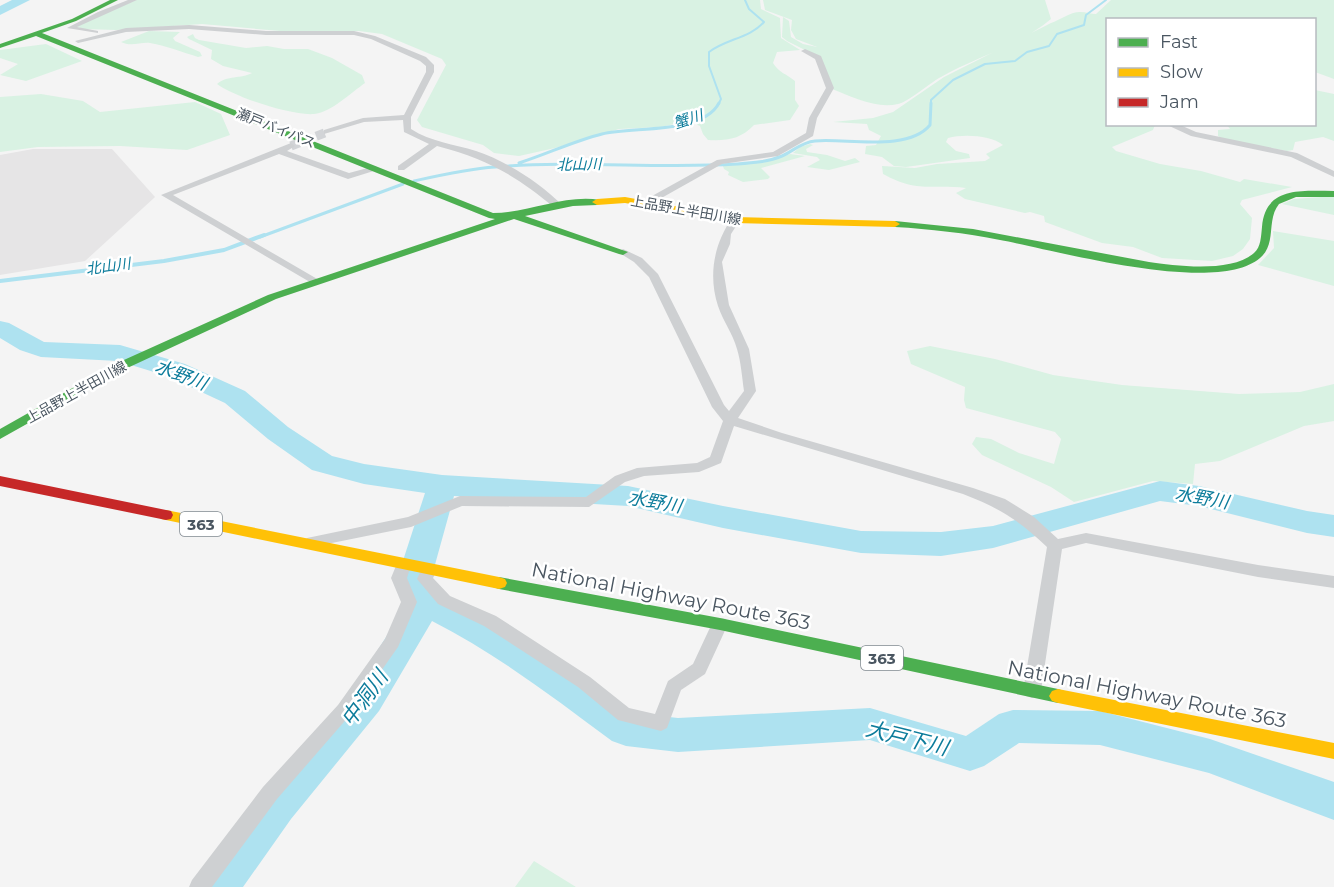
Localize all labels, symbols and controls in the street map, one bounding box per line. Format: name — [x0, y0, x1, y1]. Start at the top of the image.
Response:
legend — [1106, 18, 1316, 126]
text: Fast — [1160, 31, 1198, 53]
text: Slow — [1160, 61, 1203, 83]
text: Jam — [1159, 91, 1199, 113]
street label: 瀬戸バイパス — [234, 104, 318, 152]
water label: 蟹川 — [671, 105, 707, 133]
water label: 北山川 — [556, 154, 604, 174]
street label: 上品野上半田川線 — [629, 191, 743, 229]
water label: 北山川 — [84, 253, 134, 279]
water label: 水野川 — [152, 355, 212, 396]
street label: 上品野上半田川線 — [23, 357, 129, 427]
water label: 水野川 — [1174, 482, 1232, 514]
water label: 水野川 — [627, 486, 685, 518]
road number: 363 — [180, 512, 222, 536]
street label: National Highway Route 363 — [529, 557, 813, 635]
road number: 363 — [861, 646, 903, 670]
street label: National Highway Route 363 — [1005, 655, 1289, 733]
water label: 中洞川 — [335, 664, 394, 731]
water label: 大戸下川 — [863, 716, 953, 761]

